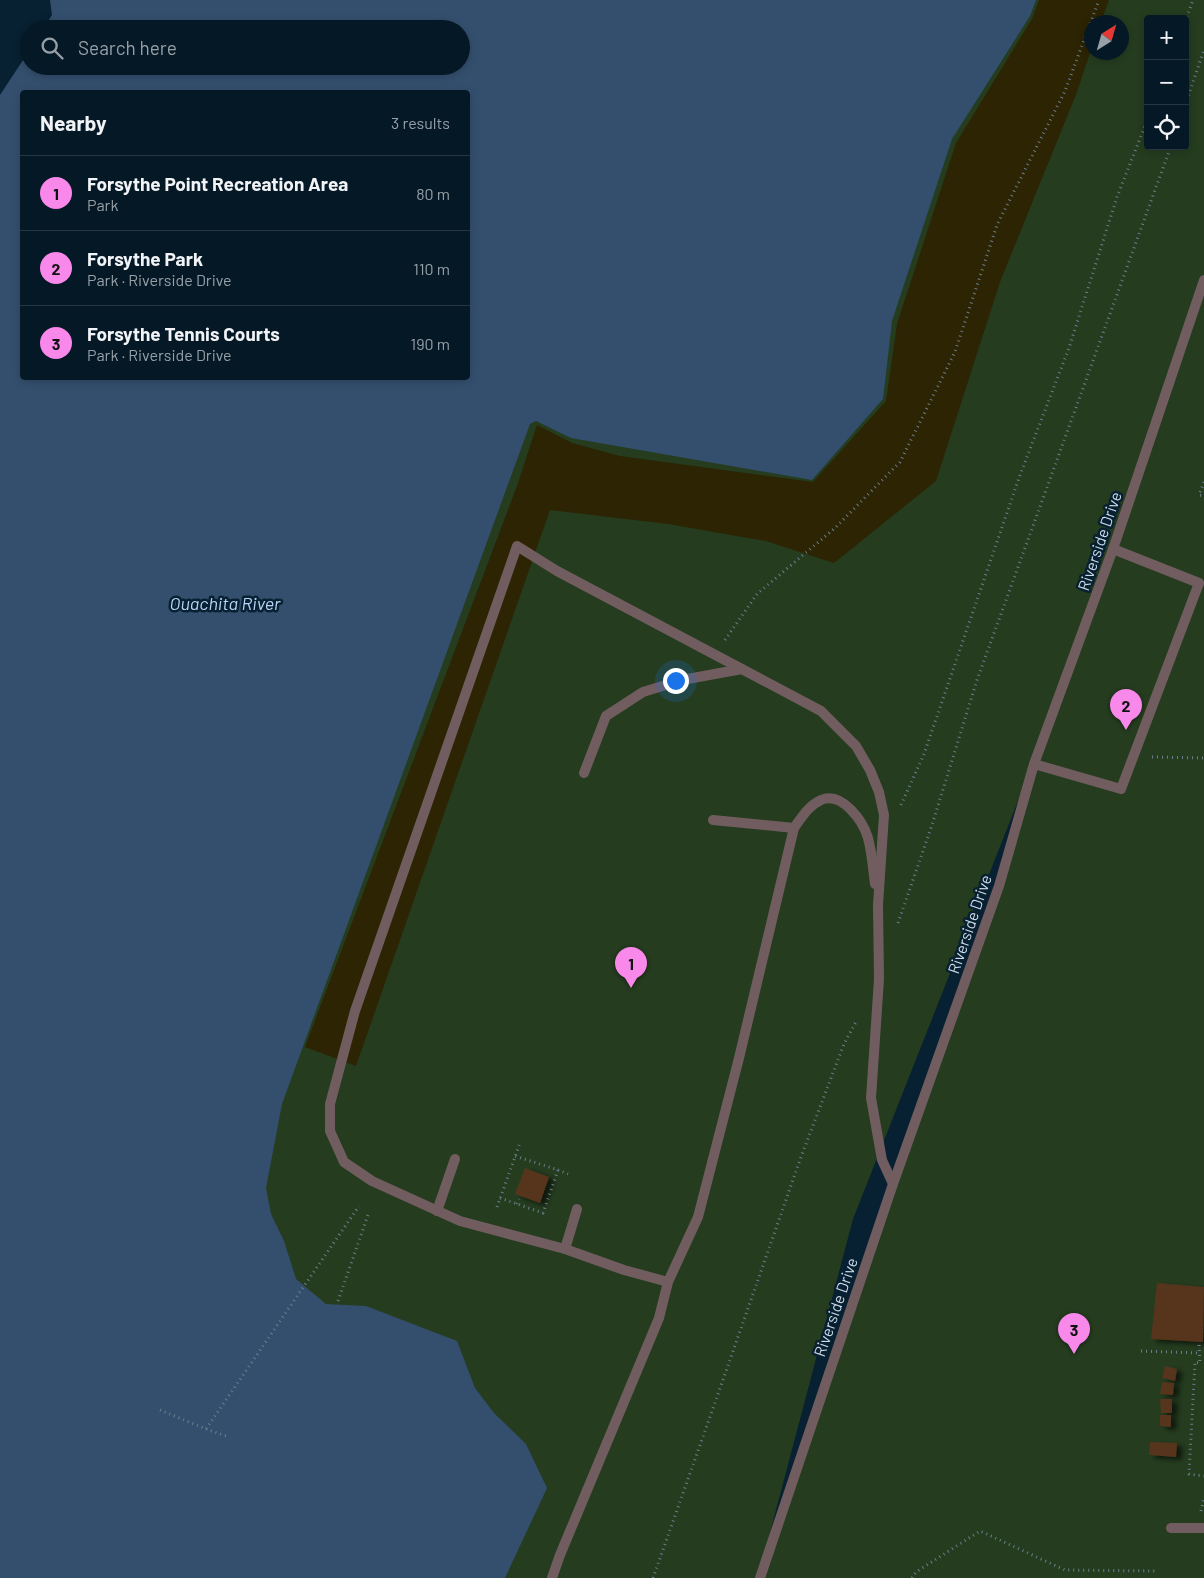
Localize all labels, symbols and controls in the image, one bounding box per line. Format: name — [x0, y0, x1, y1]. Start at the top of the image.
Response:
north arrow — [1084, 15, 1129, 60]
map controls — [1144, 15, 1189, 150]
button: + — [1144, 15, 1189, 60]
search box — [20, 20, 470, 75]
icon: search — [38, 34, 66, 62]
text: Search here — [78, 36, 177, 59]
button: − — [1144, 60, 1189, 105]
button: locate — [1144, 105, 1189, 150]
text: Nearby — [40, 110, 106, 135]
text: 3 results — [391, 113, 450, 132]
text: Forsythe Point Recreation Area — [87, 172, 348, 195]
text: 1 — [53, 184, 59, 203]
text: 80 m — [416, 184, 450, 203]
text: Park — [87, 195, 118, 214]
text: Forsythe Park — [87, 247, 203, 270]
text: 2 — [52, 259, 60, 278]
text: 110 m — [413, 259, 450, 278]
text: Park · Riverside Drive — [87, 270, 232, 289]
text: Forsythe Tennis Courts — [87, 322, 280, 345]
text: 3 — [52, 334, 60, 353]
text: 190 m — [411, 334, 450, 353]
text: Park · Riverside Drive — [87, 345, 232, 364]
street label: Riverside Drive — [1073, 489, 1125, 593]
water label: Ouachita River — [170, 592, 281, 614]
your location — [663, 668, 689, 694]
pin: 2 — [1110, 689, 1142, 730]
street label: Riverside Drive — [943, 872, 995, 976]
pin: 1 — [615, 947, 647, 988]
street label: Riverside Drive — [809, 1255, 861, 1359]
pin: 3 — [1058, 1313, 1090, 1354]

